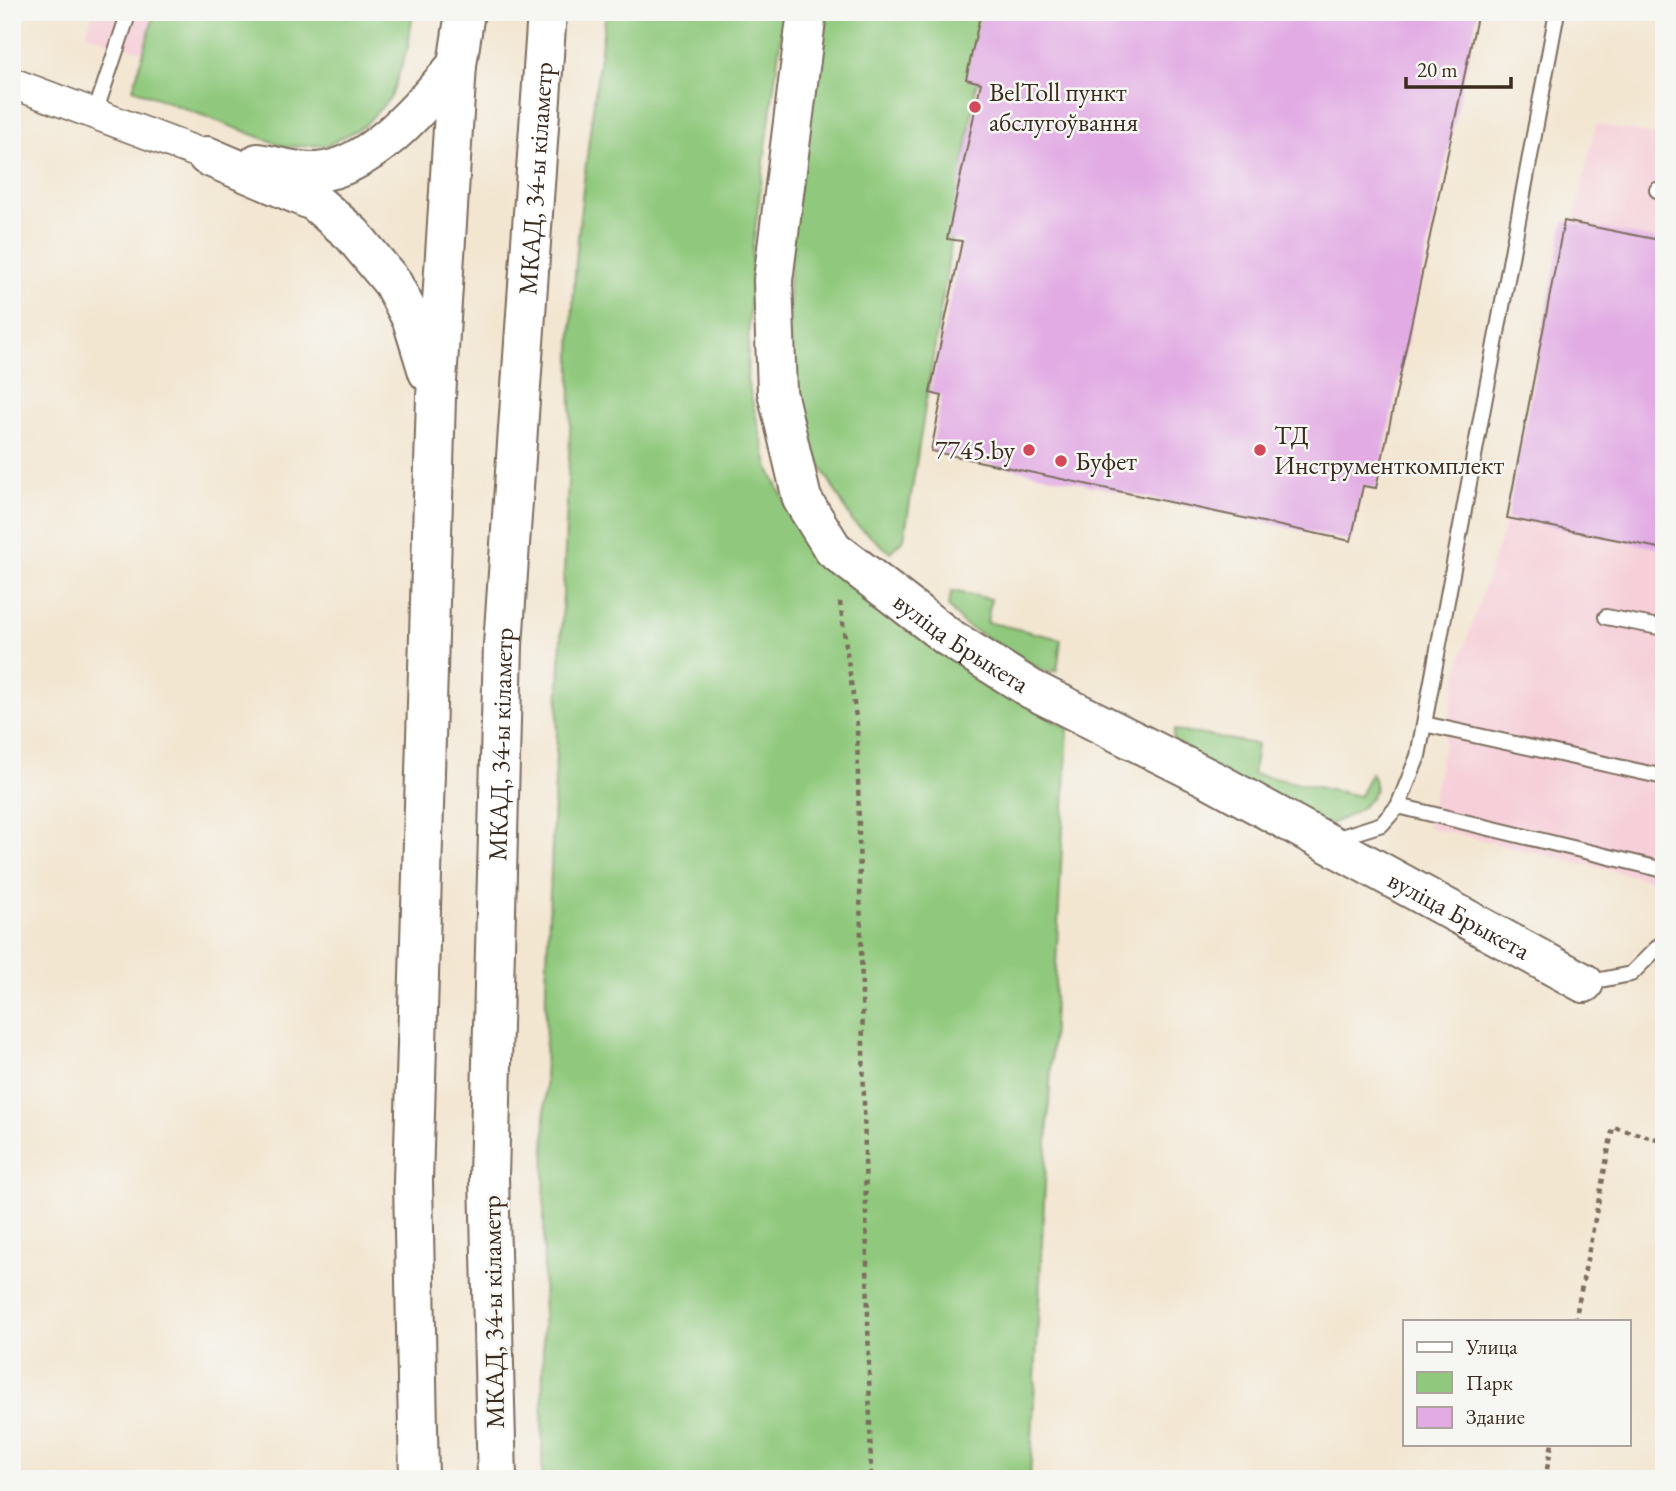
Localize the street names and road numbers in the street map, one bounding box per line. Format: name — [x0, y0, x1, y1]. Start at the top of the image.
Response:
street label: МКАД, 34-ы кіламетр — [510, 61, 560, 296]
street label: вуліца Брыкета — [887, 584, 1036, 701]
street label: МКАД, 34-ы кіламетр — [480, 626, 521, 861]
street label: вуліца Брыкета — [1382, 862, 1537, 968]
street label: МКАД, 34-ы кіламетр — [474, 1195, 512, 1429]

